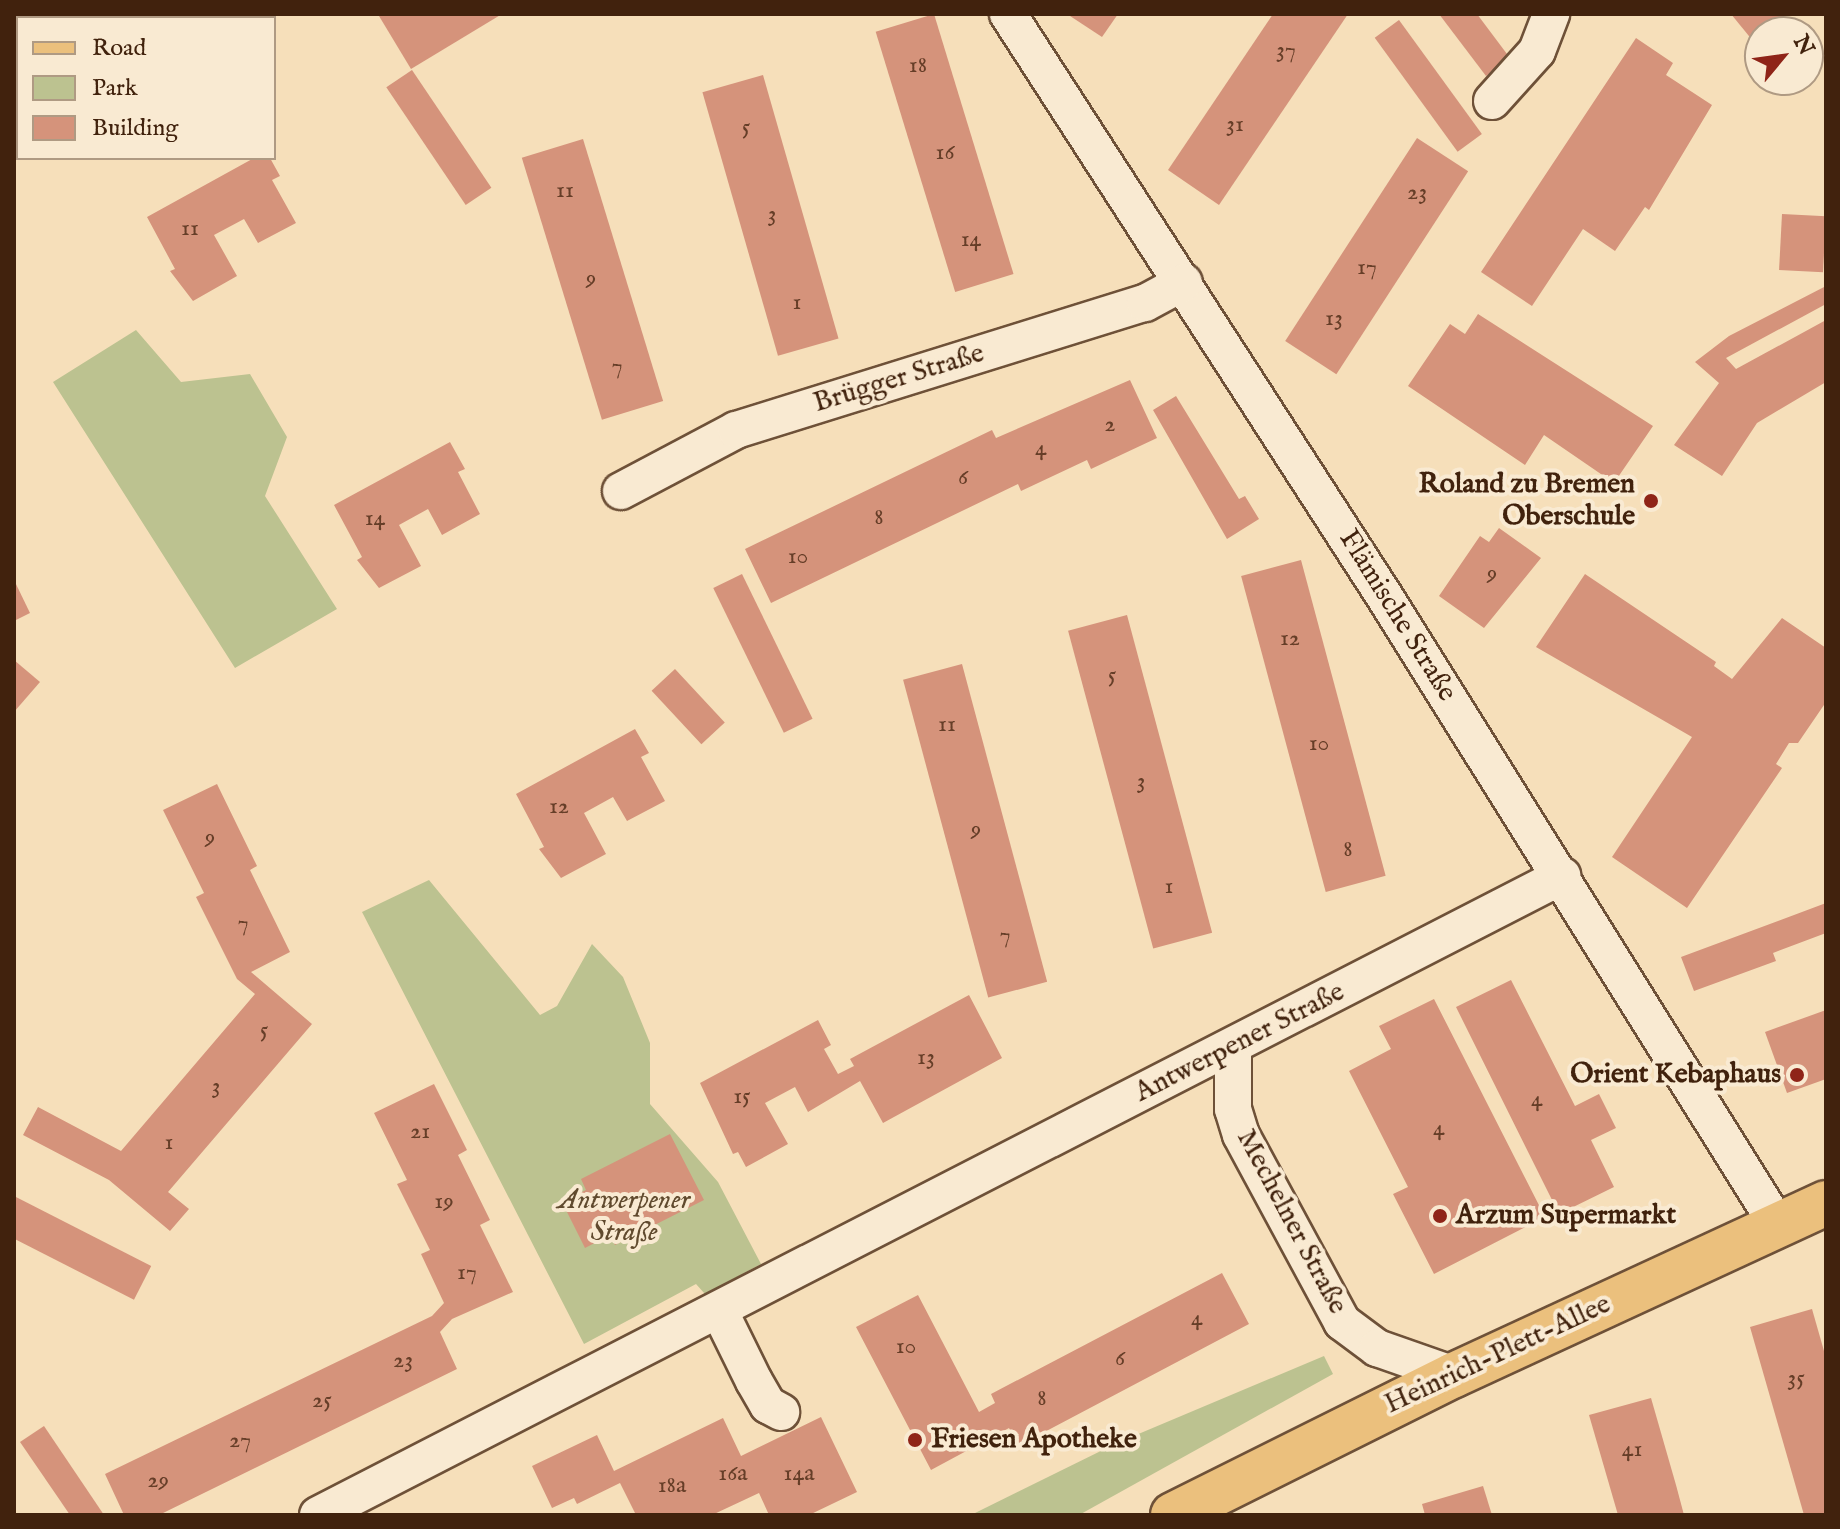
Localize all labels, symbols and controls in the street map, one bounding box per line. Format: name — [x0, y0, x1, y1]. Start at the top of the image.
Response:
legend — [16, 16, 276, 160]
north arrow — [1744, 16, 1824, 96]
text: N — [1786, 30, 1820, 60]
text: Road — [92, 33, 146, 64]
house number: 37 — [1276, 37, 1296, 65]
house number: 18 — [909, 52, 927, 80]
text: Park — [92, 73, 138, 104]
house number: 31 — [1226, 111, 1244, 139]
text: Building — [92, 113, 178, 144]
house number: 5 — [742, 114, 750, 142]
house number: 16 — [935, 139, 955, 167]
house number: 11 — [556, 177, 574, 205]
house number: 23 — [1407, 179, 1427, 207]
house number: 3 — [768, 201, 776, 229]
house number: 11 — [181, 215, 199, 243]
house number: 14 — [961, 226, 981, 254]
house number: 17 — [1357, 254, 1377, 282]
house number: 9 — [586, 265, 596, 293]
house number: 1 — [793, 289, 801, 317]
house number: 13 — [1325, 305, 1343, 333]
street label: Brügger Straße — [810, 337, 988, 421]
house number: 7 — [611, 353, 623, 381]
house number: 2 — [1104, 411, 1116, 439]
house number: 4 — [1035, 435, 1047, 463]
house number: 6 — [958, 464, 968, 492]
place label: Roland zu Bremen Oberschule — [1419, 468, 1635, 534]
marker: Roland zu Bremen Oberschule — [1642, 492, 1660, 510]
house number: 8 — [874, 504, 884, 532]
house number: 14 — [365, 505, 385, 533]
street label: Flämische Straße — [1331, 524, 1463, 708]
house number: 10 — [788, 543, 808, 571]
house number: 9 — [1487, 560, 1497, 588]
house number: 12 — [1280, 625, 1300, 653]
house number: 5 — [1108, 662, 1116, 690]
house number: 11 — [938, 711, 956, 739]
house number: 10 — [1309, 730, 1329, 758]
house number: 3 — [1137, 768, 1145, 796]
house number: 12 — [549, 793, 569, 821]
house number: 9 — [971, 816, 981, 844]
house number: 9 — [205, 824, 215, 852]
house number: 8 — [1343, 836, 1353, 864]
house number: 1 — [1165, 873, 1173, 901]
house number: 7 — [237, 910, 249, 938]
house number: 7 — [999, 922, 1011, 950]
street label: Antwerpener Straße — [1130, 976, 1350, 1110]
house number: 5 — [260, 1017, 268, 1045]
house number: 13 — [917, 1044, 935, 1072]
place label: Orient Kebaphaus — [1570, 1058, 1781, 1092]
marker: Orient Kebaphaus — [1788, 1066, 1806, 1084]
house number: 3 — [212, 1073, 220, 1101]
house number: 15 — [733, 1083, 751, 1111]
house number: 4 — [1531, 1086, 1543, 1114]
house number: 4 — [1433, 1115, 1445, 1143]
house number: 21 — [410, 1118, 430, 1146]
street label: Mechelner Straße — [1228, 1124, 1354, 1320]
house number: 1 — [165, 1129, 173, 1157]
park label: Antwerpener Straße — [558, 1184, 690, 1250]
house number: 19 — [434, 1188, 454, 1216]
place label: Arzum Supermarkt — [1456, 1199, 1676, 1233]
marker: Arzum Supermarkt — [1431, 1207, 1449, 1225]
house number: 17 — [457, 1259, 477, 1287]
street label: Heinrich-Plett-Allee — [1380, 1288, 1616, 1422]
house number: 4 — [1191, 1305, 1203, 1333]
house number: 10 — [896, 1333, 916, 1361]
house number: 6 — [1115, 1345, 1125, 1373]
house number: 23 — [393, 1347, 413, 1375]
house number: 35 — [1787, 1365, 1805, 1393]
house number: 8 — [1037, 1385, 1047, 1413]
house number: 25 — [312, 1387, 332, 1415]
place label: Friesen Apotheke — [931, 1423, 1137, 1457]
house number: 27 — [229, 1427, 251, 1455]
marker: Friesen Apotheke — [906, 1431, 924, 1449]
house number: 41 — [1622, 1436, 1642, 1464]
house number: 16a — [718, 1460, 748, 1488]
house number: 14a — [783, 1460, 815, 1488]
house number: 29 — [147, 1467, 169, 1495]
house number: 18a — [658, 1472, 686, 1500]

